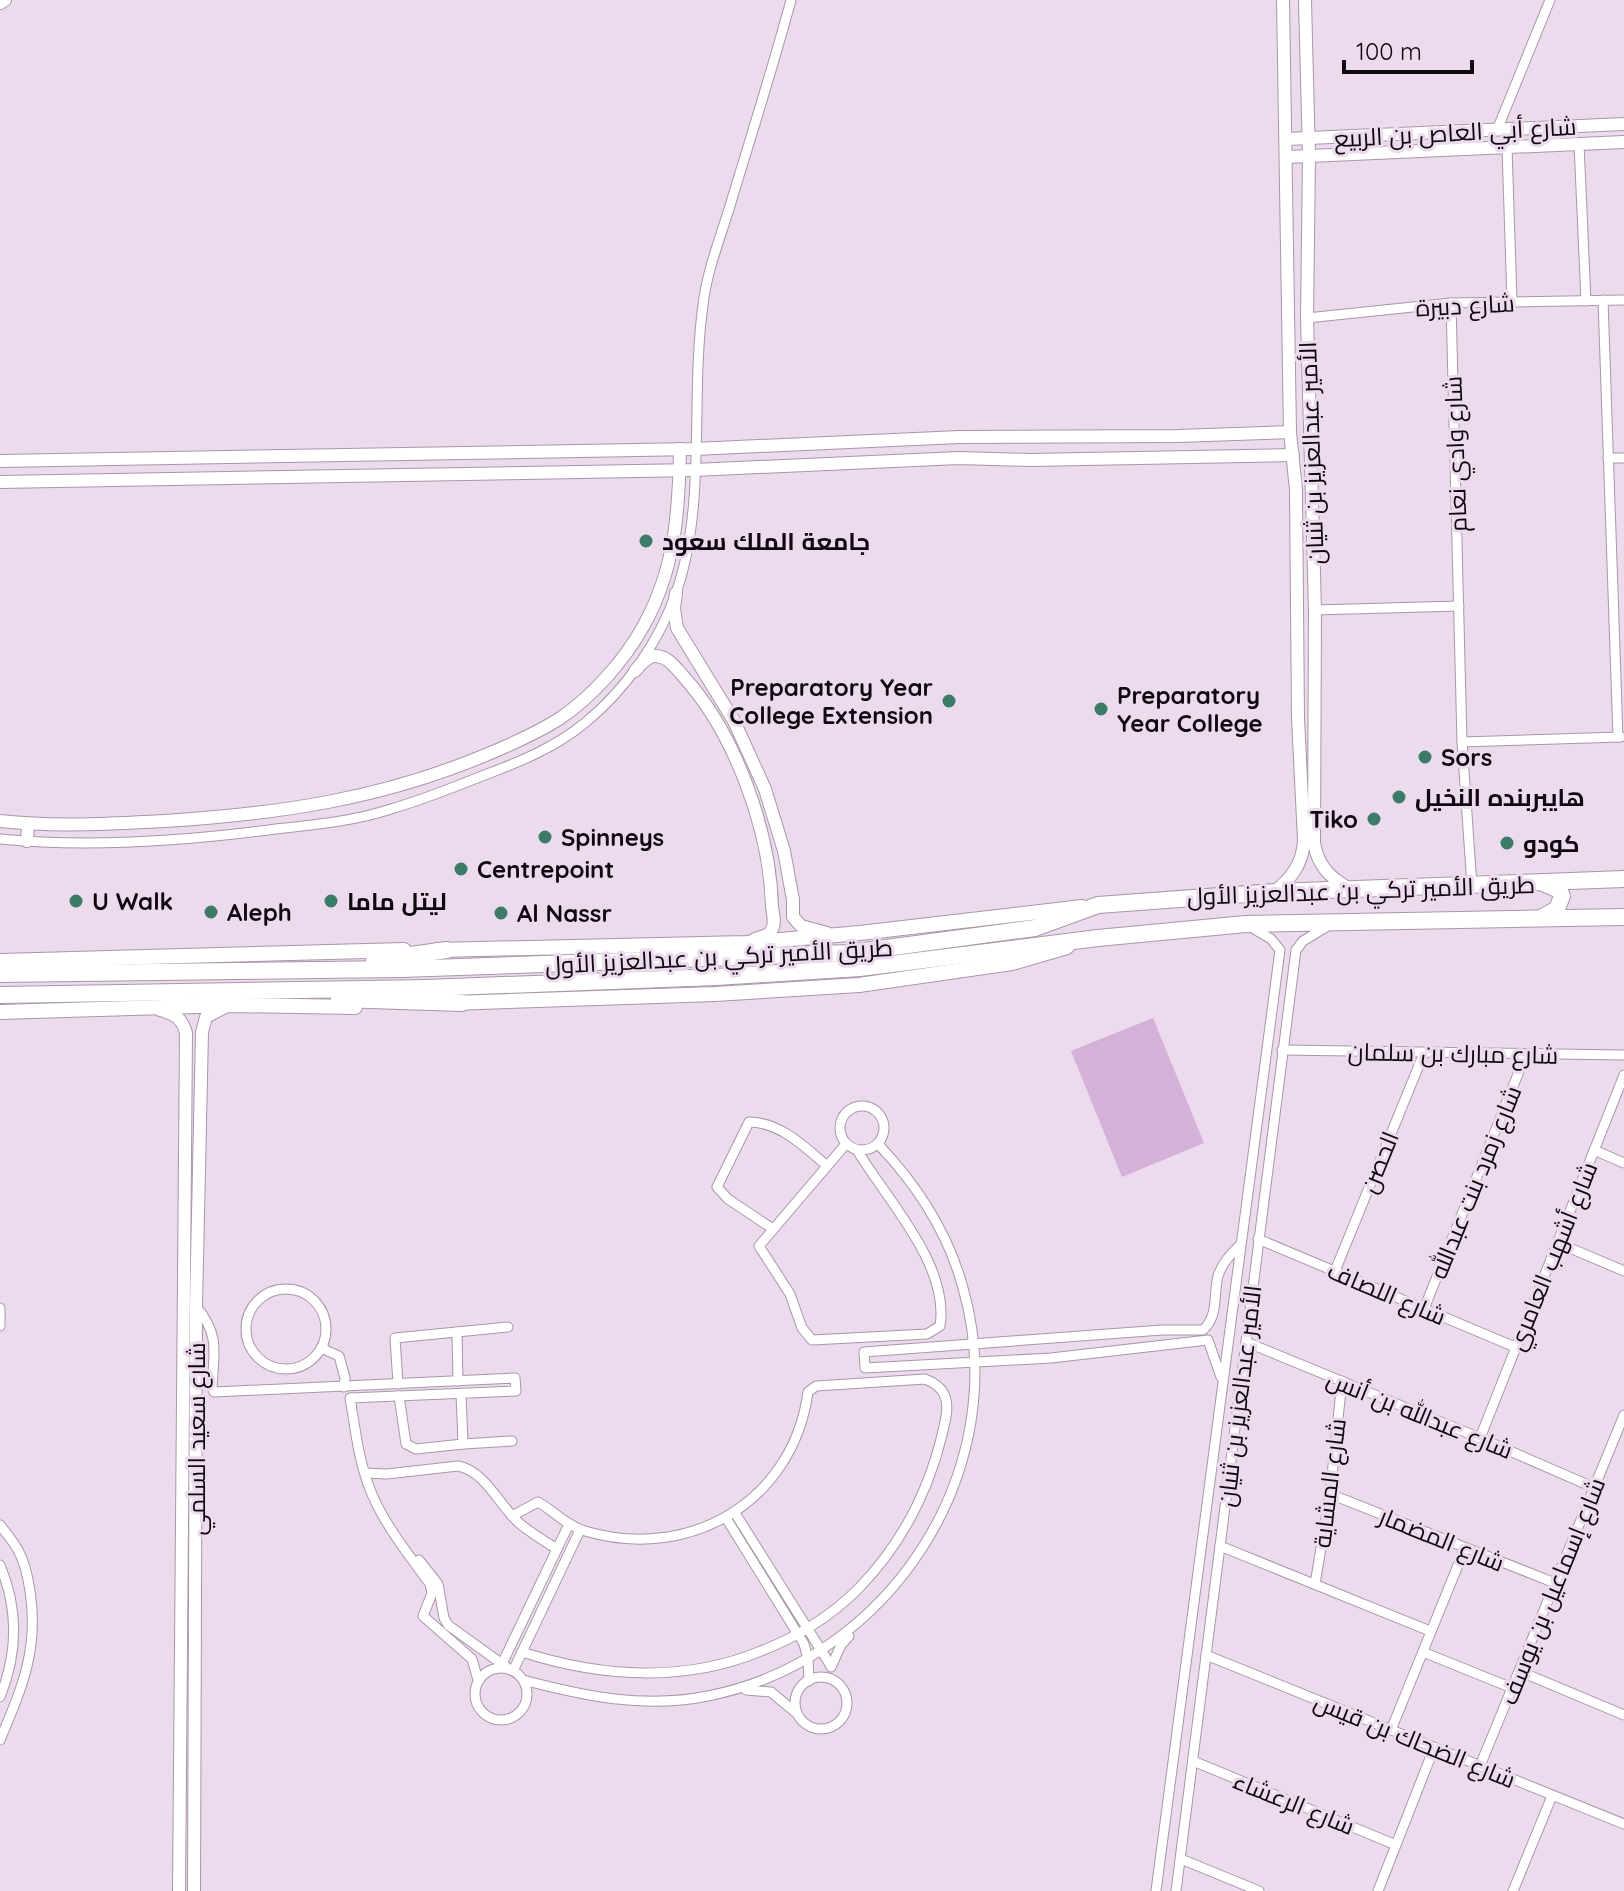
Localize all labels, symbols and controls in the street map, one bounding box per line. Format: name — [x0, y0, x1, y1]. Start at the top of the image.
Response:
scale bar — [1344, 24, 1472, 74]
text: 100 m — [1356, 36, 1422, 66]
street label: شارع أبي العاص بن الربيع — [1333, 111, 1577, 158]
street label: شارع دبيرة — [1415, 287, 1515, 325]
street label: الأمير عبدالعزيز بن ثنيان — [1292, 341, 1330, 565]
street label: شارع وادي نعام — [1437, 375, 1477, 532]
place label: جامعة الملك سعود — [662, 526, 870, 556]
marker: جامعة الملك سعود — [637, 532, 655, 550]
place label: Preparatory Year College Extension — [729, 672, 933, 730]
place label: Preparatory Year College — [1117, 680, 1263, 738]
marker: Preparatory Year College Extension — [940, 692, 958, 710]
marker: Preparatory Year College — [1092, 700, 1110, 718]
place label: Sors — [1441, 742, 1492, 772]
marker: Sors — [1416, 748, 1434, 766]
place label: هايبربنده النخيل — [1415, 782, 1585, 812]
marker: هايبربنده النخيل — [1390, 788, 1408, 806]
place label: Tiko — [1309, 804, 1358, 834]
marker: Tiko — [1365, 810, 1383, 828]
place label: Spinneys — [561, 822, 664, 852]
marker: Spinneys — [536, 828, 554, 846]
place label: كودو — [1523, 828, 1580, 858]
marker: كودو — [1498, 834, 1516, 852]
place label: Centrepoint — [477, 854, 614, 884]
marker: Centrepoint — [452, 860, 470, 878]
street label: طريق الأمير تركي بن عبدالعزيز الأول — [1186, 869, 1536, 916]
place label: U Walk — [92, 886, 173, 916]
place label: ليتل ماما — [347, 886, 447, 916]
marker: U Walk — [67, 892, 85, 910]
marker: ليتل ماما — [322, 892, 340, 910]
place label: Aleph — [227, 897, 292, 927]
place label: Al Nassr — [517, 898, 612, 928]
marker: Aleph — [202, 903, 220, 921]
marker: Al Nassr — [492, 904, 510, 922]
street label: طريق الأمير تركي بن عبدالعزيز الأول — [544, 932, 894, 985]
street label: شارع مبارك بن سلمان — [1347, 1036, 1558, 1072]
street label: شارع زمرد بنت عبدالله — [1423, 1081, 1529, 1284]
street label: الحصن — [1353, 1127, 1405, 1197]
street label: شارع أشهب العامري — [1500, 1157, 1607, 1356]
street label: شارع اللصاف — [1322, 1255, 1451, 1333]
street label: الأمير عبدالعزيز بن ثنيان — [1211, 1283, 1267, 1509]
street label: شارع سعيد السلمي — [181, 1342, 216, 1536]
street label: شارع عبدالله بن أنس — [1322, 1363, 1517, 1467]
street label: شارع المشاية — [1306, 1417, 1354, 1550]
street label: شارع إسماعيل بن يوسف — [1493, 1473, 1613, 1710]
street label: شارع المضمار — [1372, 1500, 1509, 1580]
street label: شارع الضحاك بن قيس — [1309, 1686, 1520, 1796]
street label: شارع الرعشاء — [1228, 1765, 1359, 1843]

